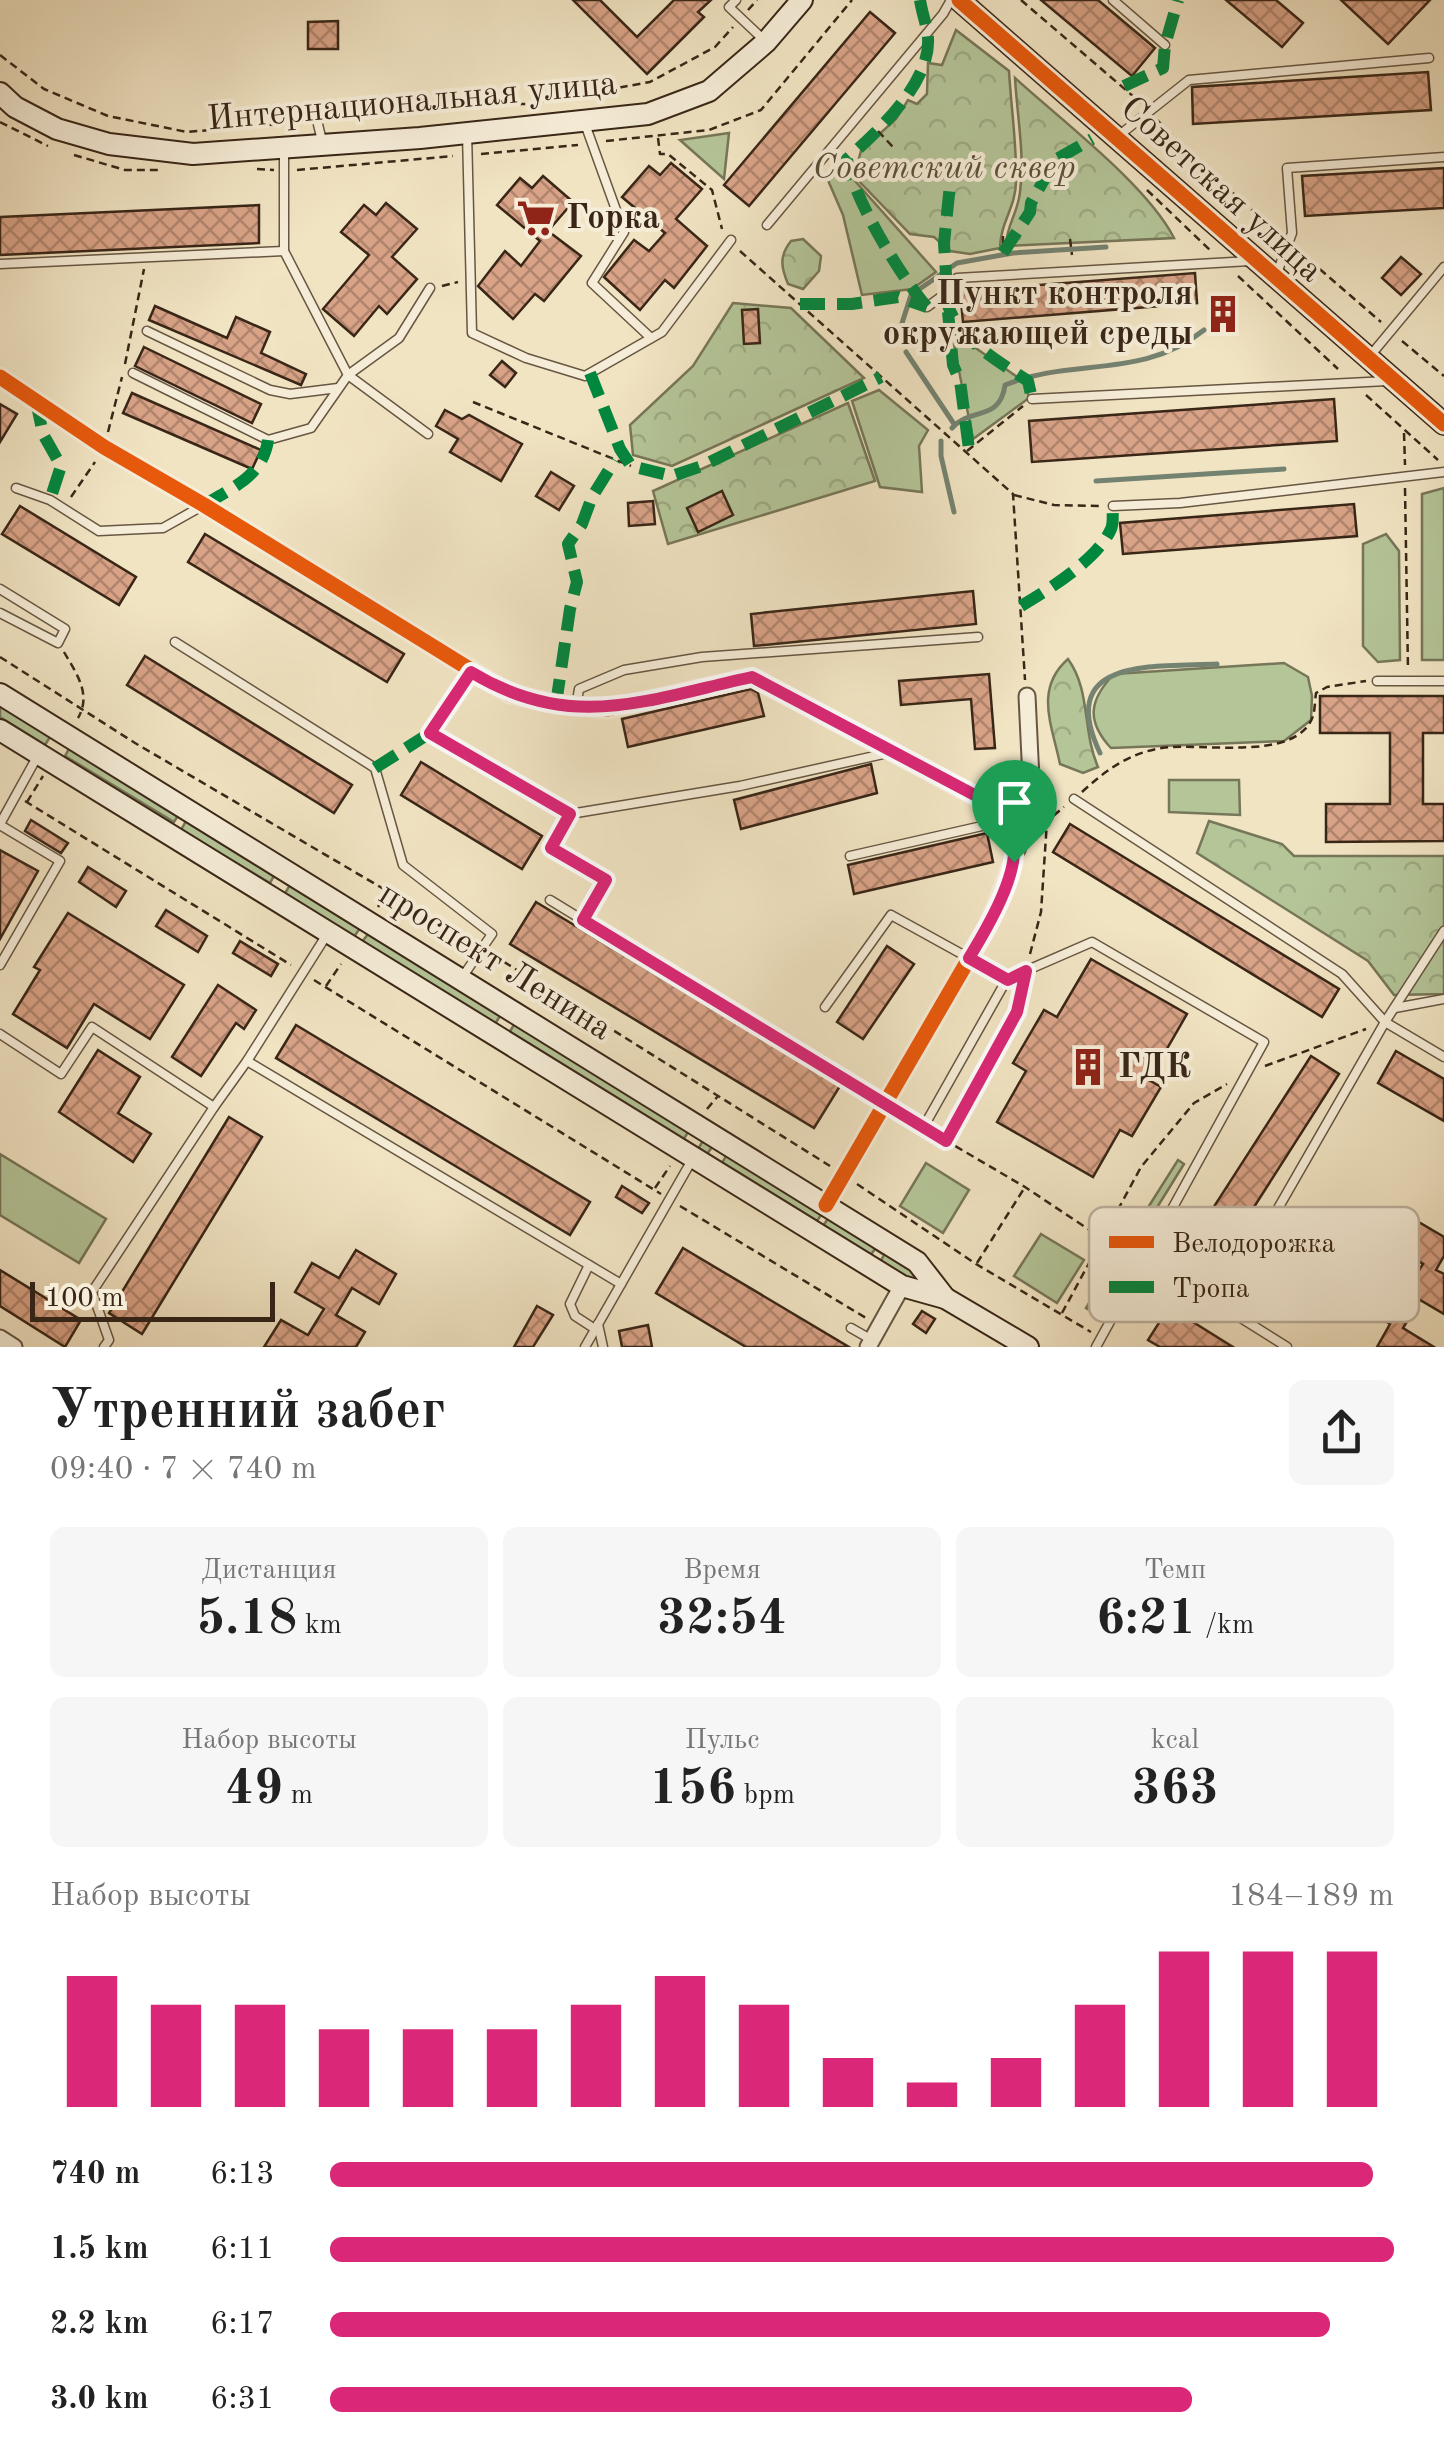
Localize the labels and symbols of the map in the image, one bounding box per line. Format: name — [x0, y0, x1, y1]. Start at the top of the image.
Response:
street label: Интернациональная улица — [206, 67, 618, 137]
street label: Советская улица — [1113, 91, 1329, 289]
park label: Советский сквер — [812, 151, 1076, 186]
supermarket icon: Горка — [515, 197, 557, 239]
place label: Горка — [566, 201, 660, 236]
place label: Пункт контроля окружающей среды — [883, 277, 1193, 352]
building icon: Пункт контроля окружающей среды — [1202, 293, 1244, 335]
pin — [972, 760, 1057, 863]
street label: проспект Ленина — [373, 876, 617, 1048]
building icon: ГДК — [1067, 1046, 1109, 1088]
place label: ГДК — [1118, 1050, 1191, 1085]
legend — [1089, 1207, 1419, 1322]
text: Велодорожка — [1172, 1231, 1336, 1259]
text: Тропа — [1172, 1276, 1250, 1304]
scale bar — [30, 1277, 275, 1322]

